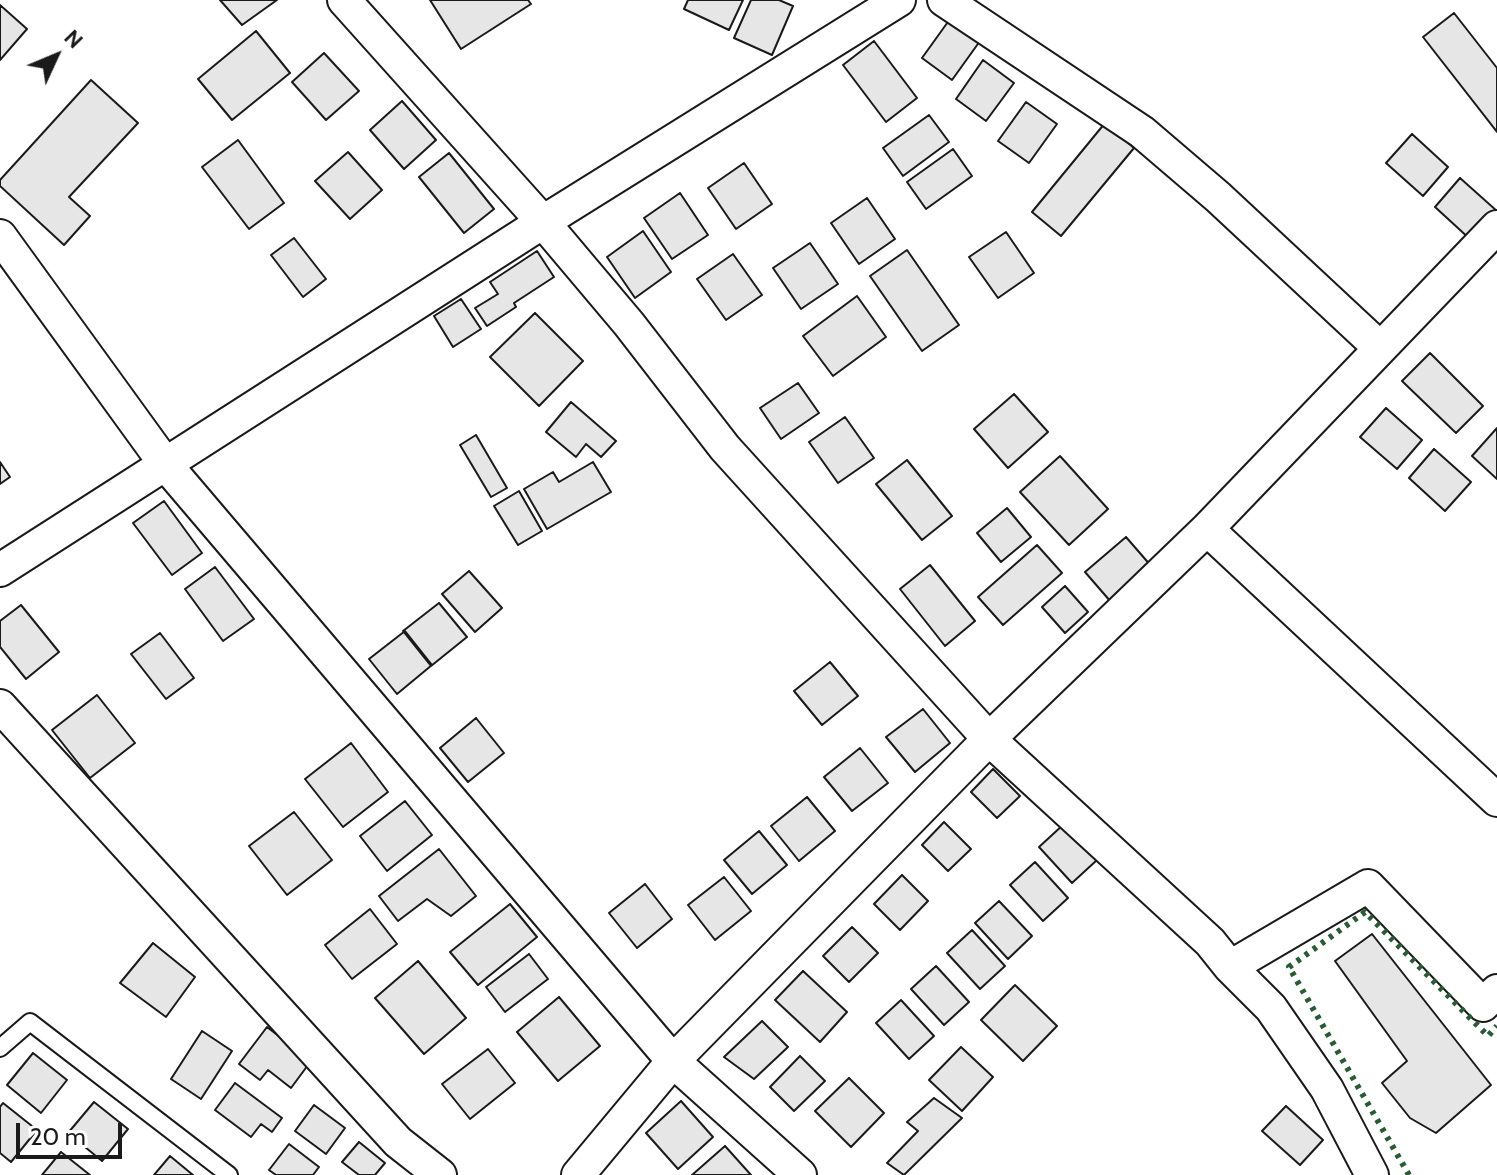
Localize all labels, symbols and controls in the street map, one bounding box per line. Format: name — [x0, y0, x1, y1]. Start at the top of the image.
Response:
north arrow — [16, 16, 96, 96]
text: N — [59, 24, 89, 54]
scale bar — [20, 1107, 126, 1157]
text: 20 m — [30, 1122, 86, 1151]

